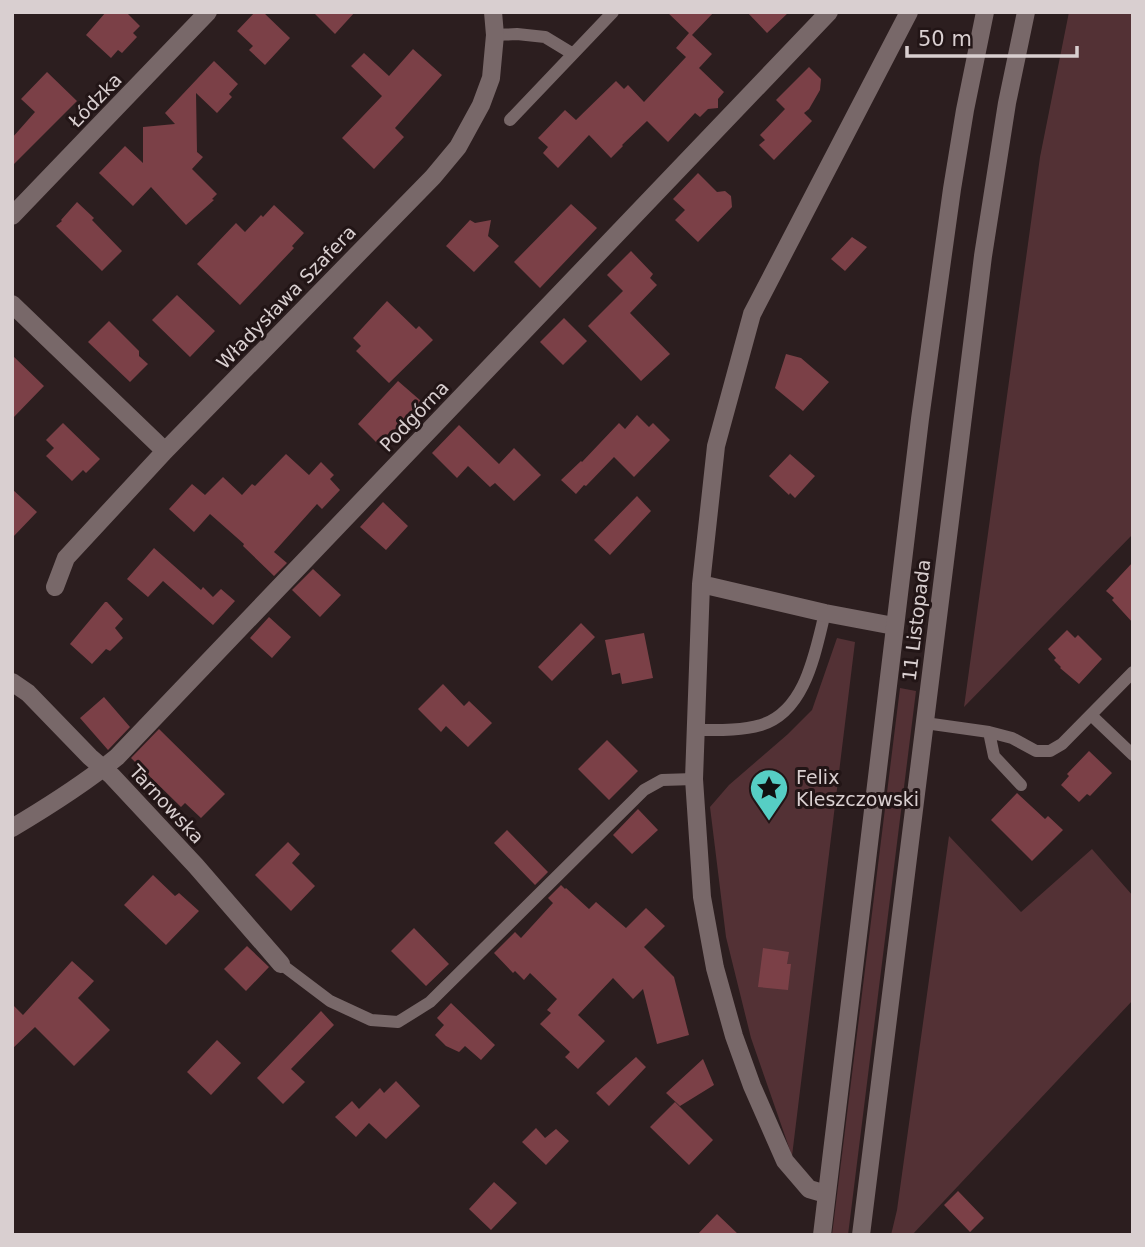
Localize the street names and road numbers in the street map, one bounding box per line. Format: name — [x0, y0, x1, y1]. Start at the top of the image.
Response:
street label: Łódzka — [63, 68, 126, 132]
street label: Władysława Szafera — [212, 221, 360, 373]
street label: Podgórna — [375, 376, 453, 456]
street label: 11 Listopada — [898, 558, 934, 682]
street label: Tarnowska — [125, 760, 209, 848]

